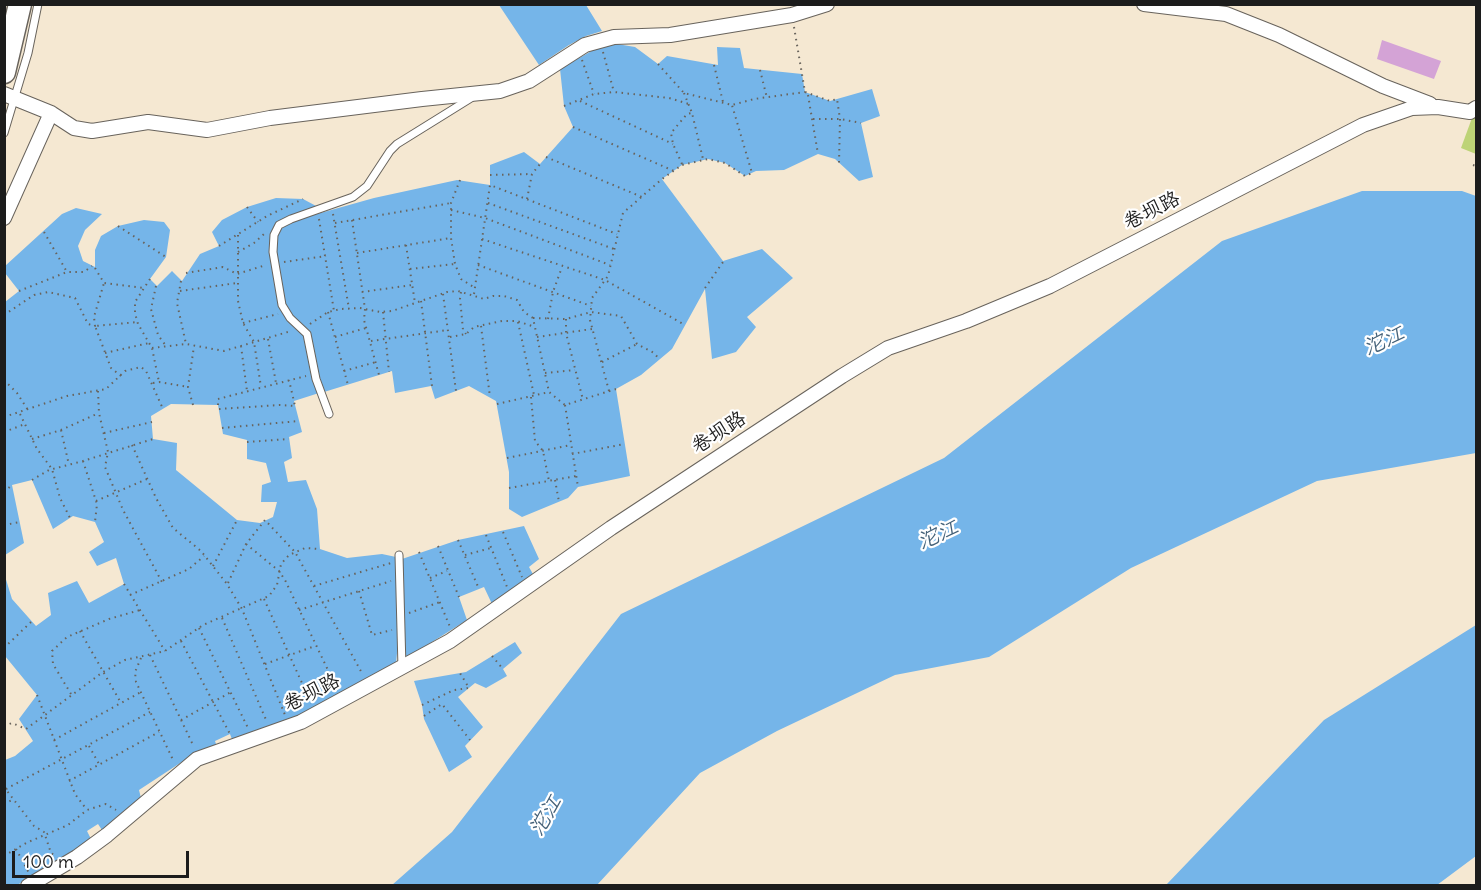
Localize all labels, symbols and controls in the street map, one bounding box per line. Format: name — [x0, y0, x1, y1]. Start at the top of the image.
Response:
street label: 卷坝路 — [1120, 187, 1184, 235]
water label: 沱江 — [1360, 321, 1408, 361]
street label: 卷坝路 — [687, 407, 751, 459]
water label: 沱江 — [914, 515, 962, 555]
street label: 卷坝路 — [280, 669, 344, 717]
water label: 沱江 — [524, 792, 568, 840]
scale bar — [15, 839, 192, 877]
text: 100 m — [23, 850, 74, 873]

